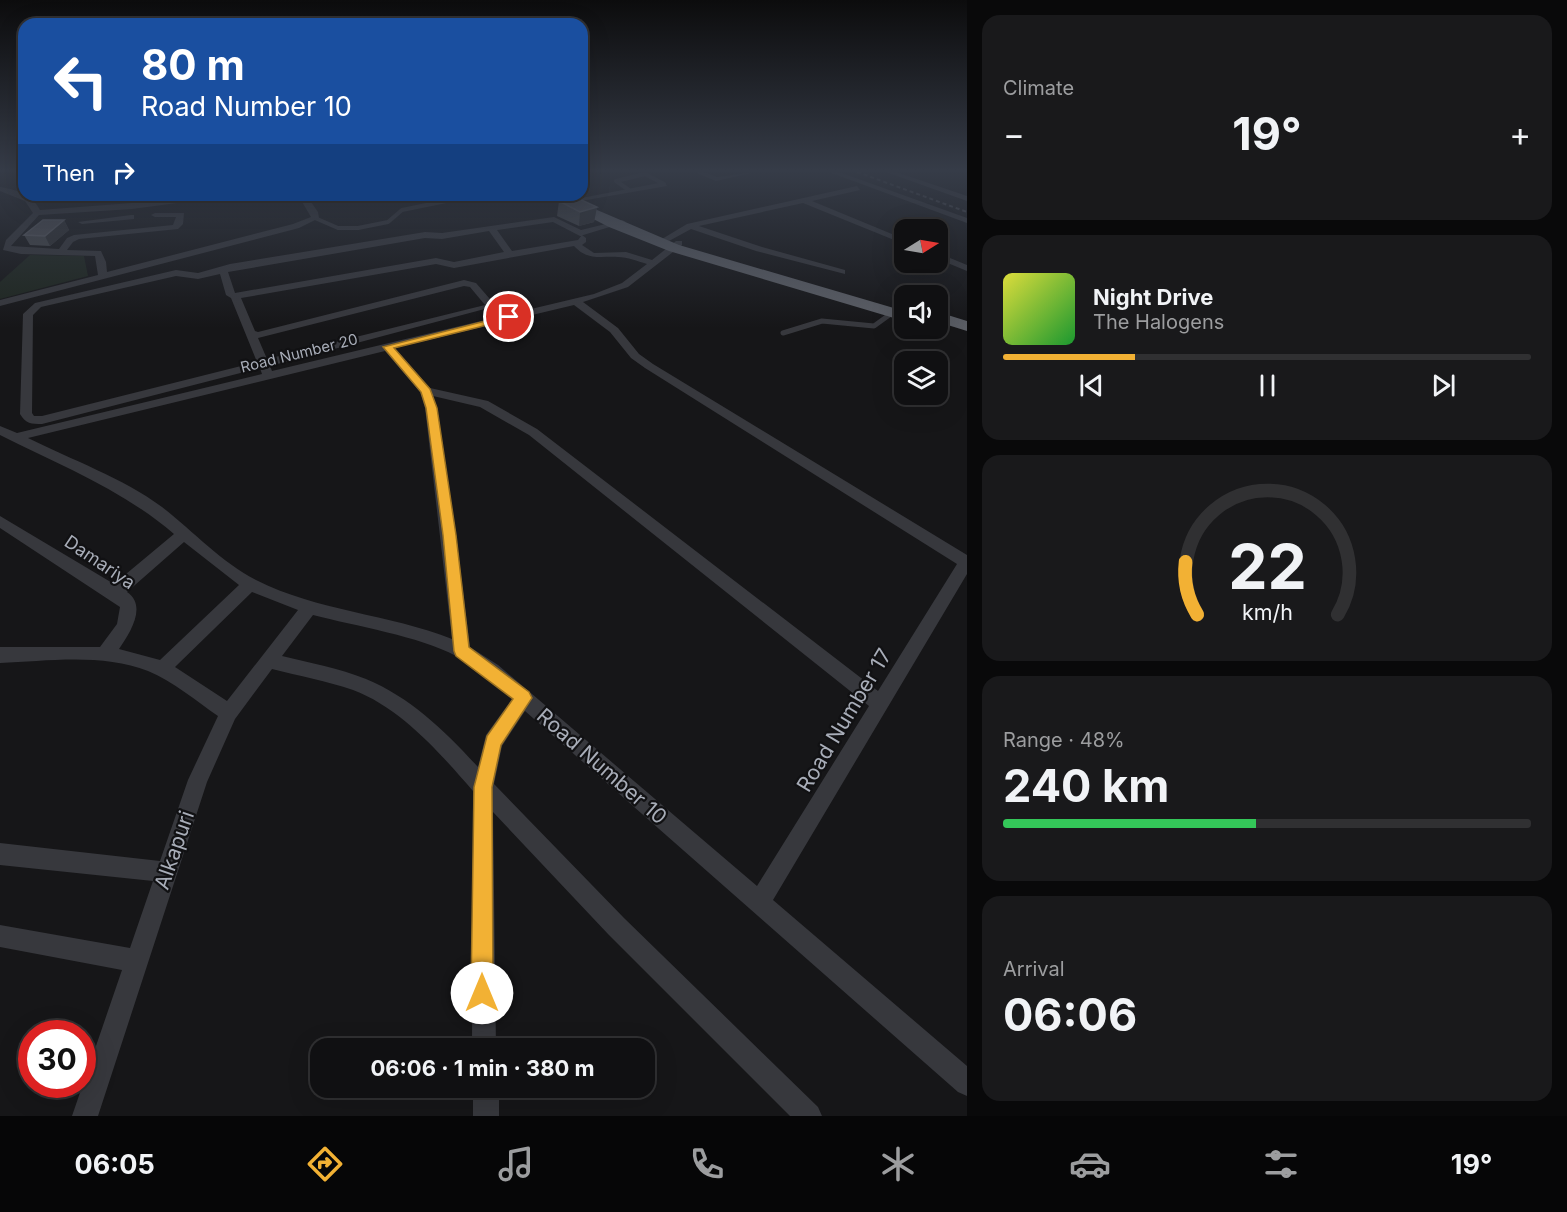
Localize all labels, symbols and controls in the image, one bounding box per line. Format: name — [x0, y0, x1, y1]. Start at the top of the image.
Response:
text: 80 m — [141, 39, 245, 90]
icon: left — [42, 42, 120, 120]
text: Climate — [1003, 76, 1074, 100]
text: Road Number 10 — [141, 90, 352, 123]
text: 19° — [1232, 106, 1302, 161]
text: − — [1003, 114, 1025, 154]
text: + — [1509, 114, 1531, 154]
icon: right — [107, 156, 140, 189]
text: Then — [42, 160, 95, 186]
north arrow — [894, 219, 948, 273]
map controls — [894, 219, 948, 405]
text: Night Drive — [1093, 284, 1213, 310]
button: sound — [894, 285, 948, 339]
pin — [483, 291, 534, 342]
icon: arrive — [492, 300, 525, 333]
text: The Halogens — [1093, 310, 1224, 334]
street label: Road Number 20 — [238, 329, 360, 377]
button: layers — [894, 351, 948, 405]
icon: previous — [1075, 369, 1108, 402]
icon: pause — [1251, 369, 1284, 402]
icon: next — [1427, 369, 1460, 402]
text: 22 — [1228, 529, 1306, 604]
street label: Damariya — [61, 531, 139, 593]
text: km/h — [1242, 599, 1292, 625]
street label: Road Number 17 — [791, 644, 897, 796]
street label: Road Number 10 — [532, 703, 672, 829]
text: Range · 48% — [1003, 728, 1125, 752]
text: 240 km — [1003, 758, 1169, 813]
street label: Alkapuri — [149, 807, 199, 893]
text: Arrival — [1003, 957, 1065, 981]
position arrow — [450, 961, 514, 1025]
text: 06:06 — [1003, 987, 1137, 1042]
speed limit sign: 30 — [18, 1020, 96, 1098]
text: 06:06 · 1 min · 380 m — [370, 1055, 595, 1081]
icon: directions — [304, 1143, 346, 1185]
icon: music — [495, 1143, 537, 1185]
icon: phone — [686, 1143, 728, 1185]
icon: climate — [877, 1143, 919, 1185]
icon: car — [1069, 1143, 1111, 1185]
icon: filters — [1260, 1143, 1302, 1185]
text: 06:05 — [75, 1148, 155, 1181]
text: 19° — [1451, 1148, 1492, 1181]

